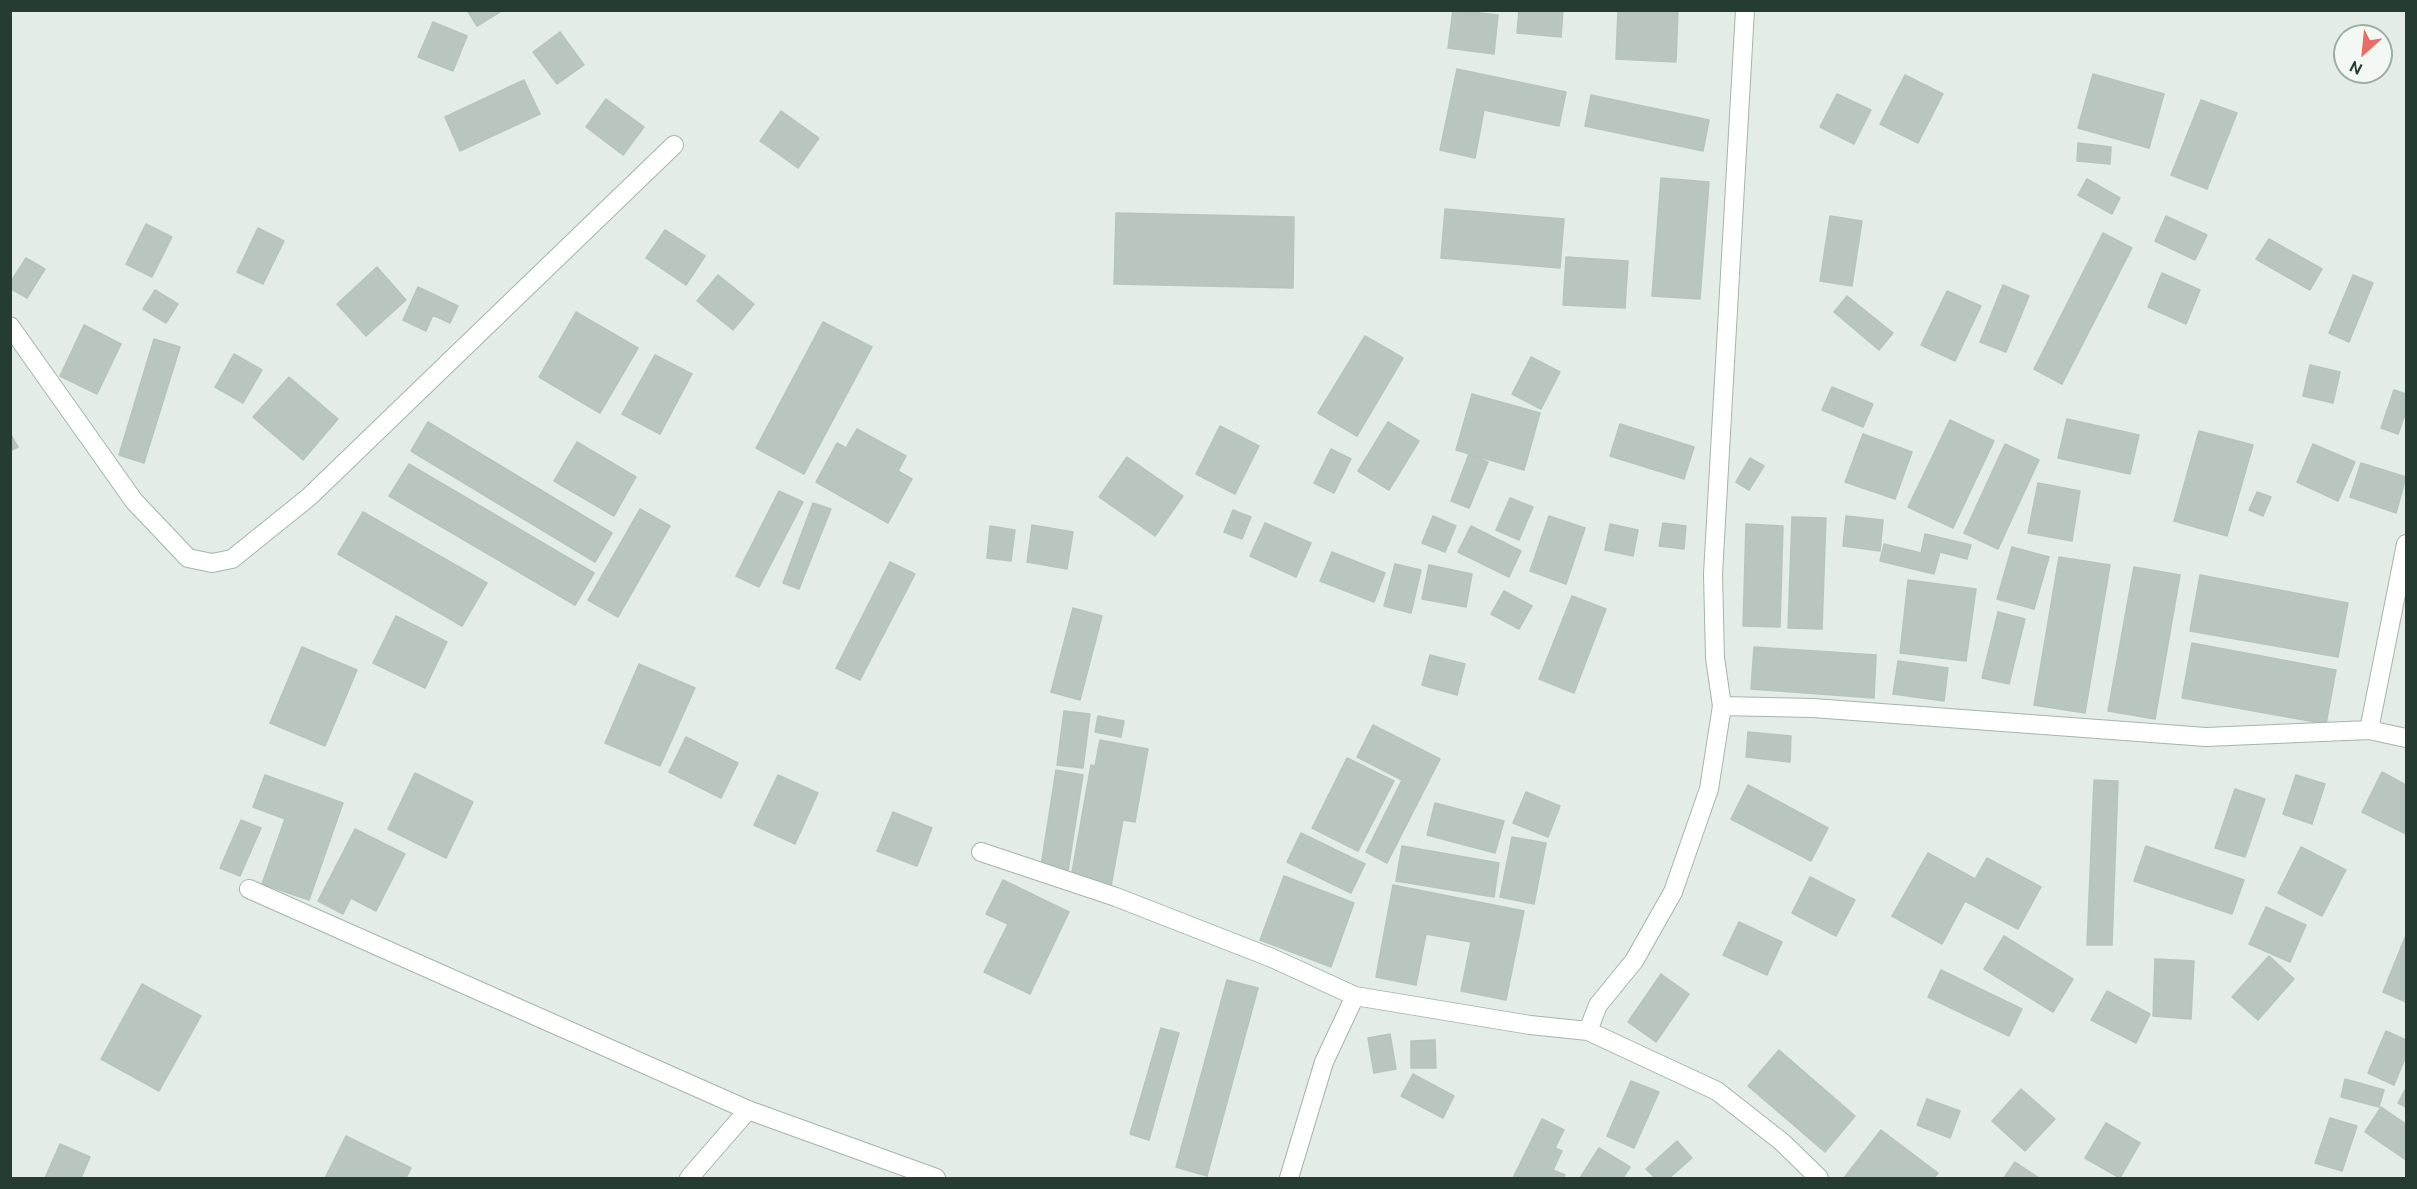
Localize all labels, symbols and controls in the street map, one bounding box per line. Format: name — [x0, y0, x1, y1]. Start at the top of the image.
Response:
north arrow — [2333, 24, 2393, 84]
text: N — [2346, 58, 2365, 79]

